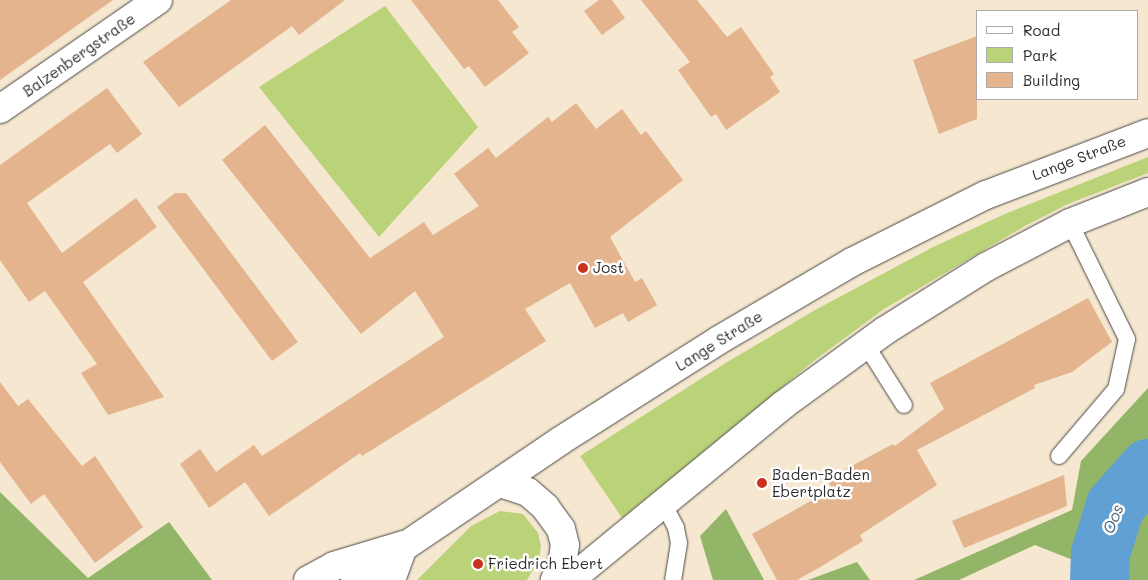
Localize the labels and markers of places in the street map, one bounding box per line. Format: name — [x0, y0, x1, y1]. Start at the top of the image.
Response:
place label: Jost — [593, 259, 624, 277]
marker: Jost — [577, 262, 589, 274]
place label: Baden-Baden Ebertplatz — [772, 465, 870, 500]
marker: Baden-Baden Ebertplatz — [756, 477, 768, 489]
place label: Friedrich Ebert — [488, 555, 603, 573]
marker: Friedrich Ebert — [472, 558, 484, 570]

